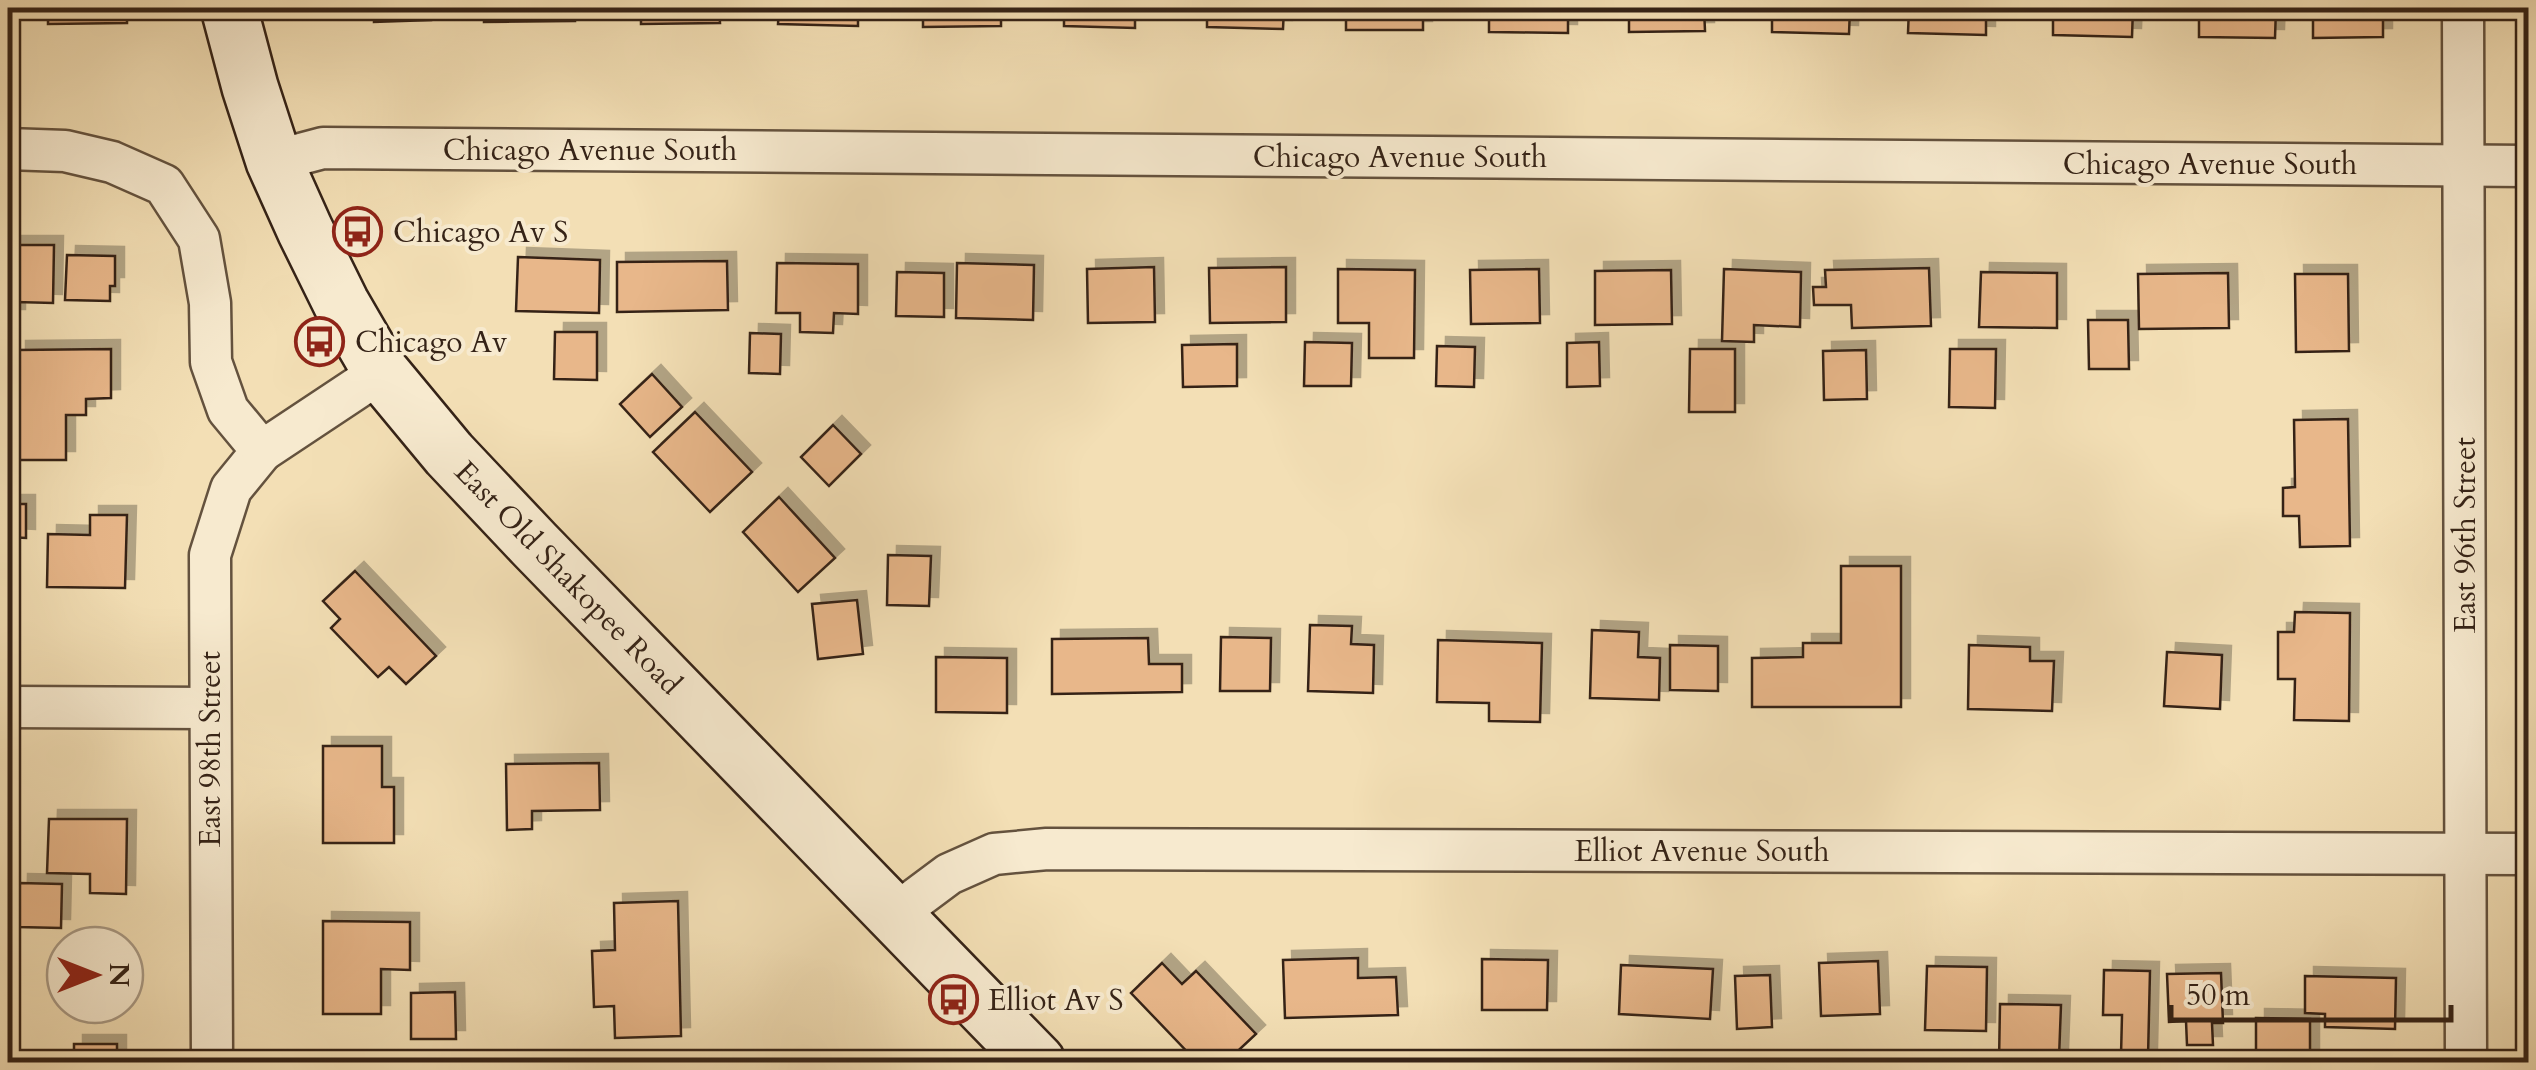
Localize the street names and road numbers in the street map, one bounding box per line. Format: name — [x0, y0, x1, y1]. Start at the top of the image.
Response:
street label: Chicago Avenue South — [443, 130, 738, 171]
street label: Chicago Avenue South — [1253, 137, 1548, 178]
street label: Chicago Avenue South — [2063, 144, 2358, 185]
street label: East 96th Street — [2445, 437, 2486, 633]
street label: East Old Shakopee Road — [445, 452, 691, 704]
street label: East 98th Street — [190, 651, 231, 847]
street label: Elliot Avenue South — [1575, 831, 1830, 872]

